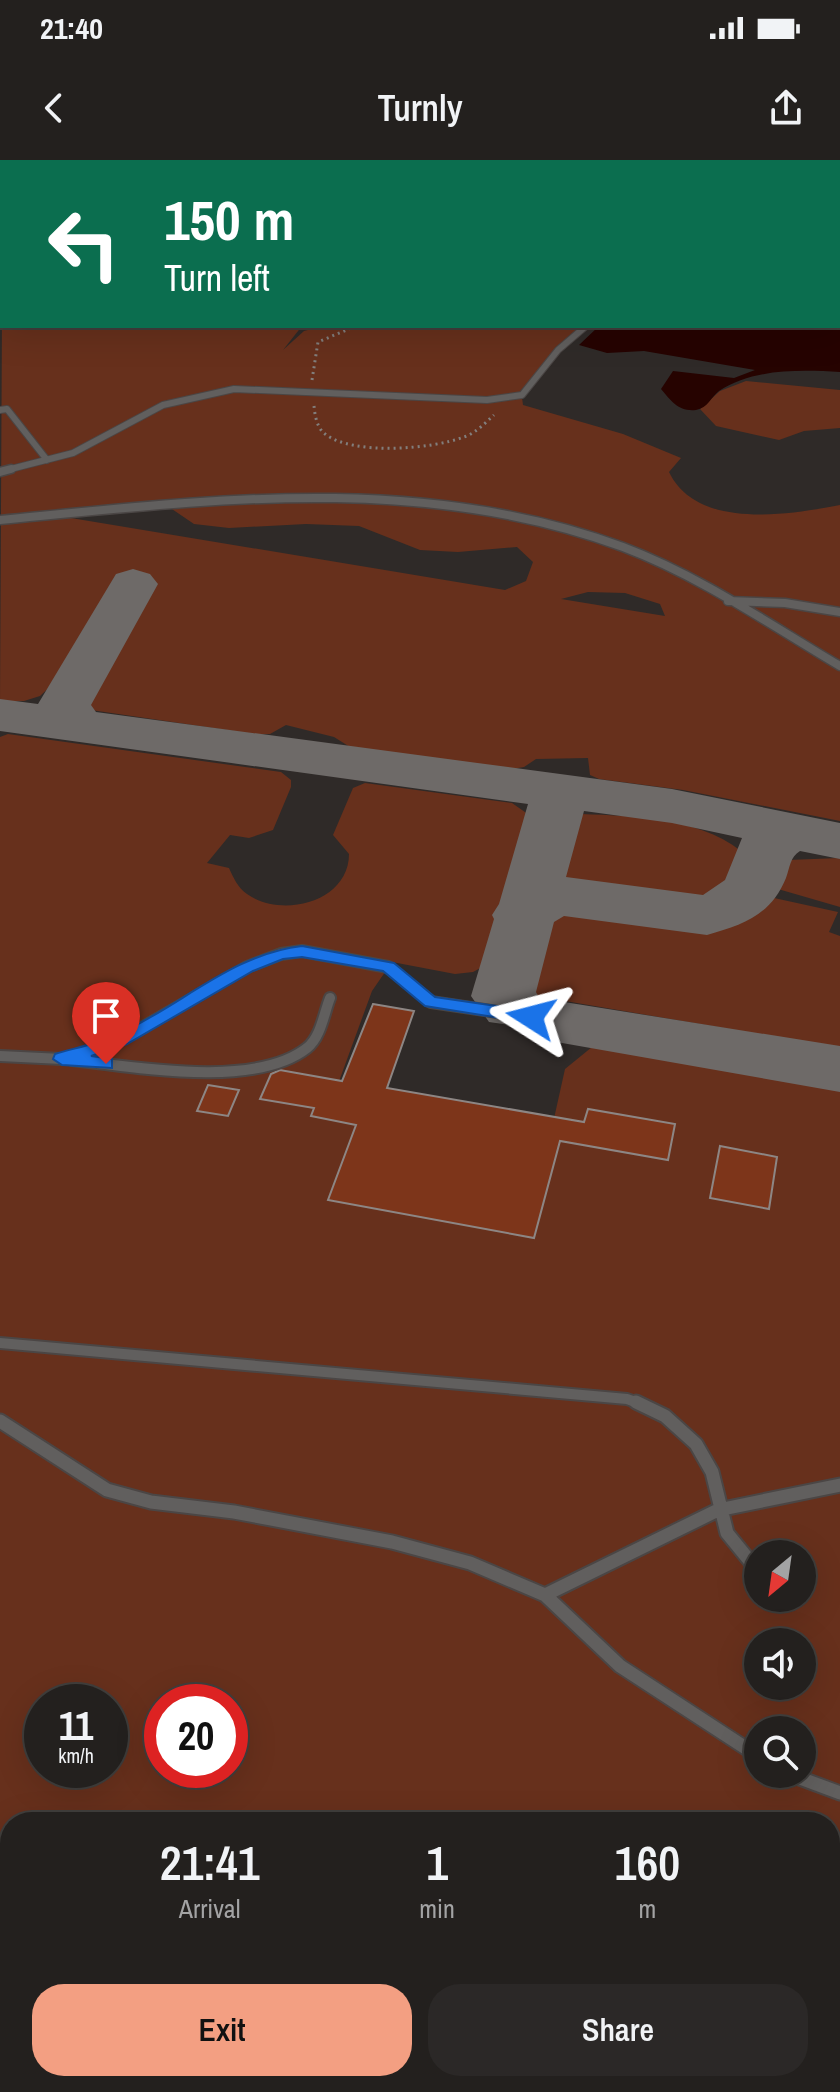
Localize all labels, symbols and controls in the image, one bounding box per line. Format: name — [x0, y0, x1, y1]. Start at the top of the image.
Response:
text: 21:40 — [40, 8, 103, 48]
text: Turnly — [377, 84, 463, 132]
icon: back — [32, 86, 76, 130]
icon: share — [764, 86, 808, 130]
text: 150 m — [164, 182, 294, 257]
icon: left — [32, 192, 136, 296]
text: Turn left — [164, 254, 270, 302]
position arrow — [489, 975, 573, 1059]
pin — [72, 982, 140, 1064]
icon: arrive — [84, 994, 128, 1038]
north arrow — [744, 1540, 816, 1612]
map controls — [744, 1540, 816, 1788]
button: sound — [744, 1628, 816, 1700]
speed limit sign: 20 — [144, 1684, 248, 1788]
text: 11 — [59, 1699, 93, 1752]
button: search — [744, 1716, 816, 1788]
text: km/h — [58, 1742, 94, 1769]
text: 21:41 — [160, 1830, 260, 1895]
text: 1 — [426, 1830, 448, 1895]
text: 160 — [615, 1830, 680, 1895]
text: Arrival — [179, 1891, 240, 1926]
text: min — [419, 1891, 455, 1926]
text: m — [639, 1891, 656, 1926]
button: Exit — [32, 1984, 412, 2076]
button: Share — [428, 1984, 808, 2076]

